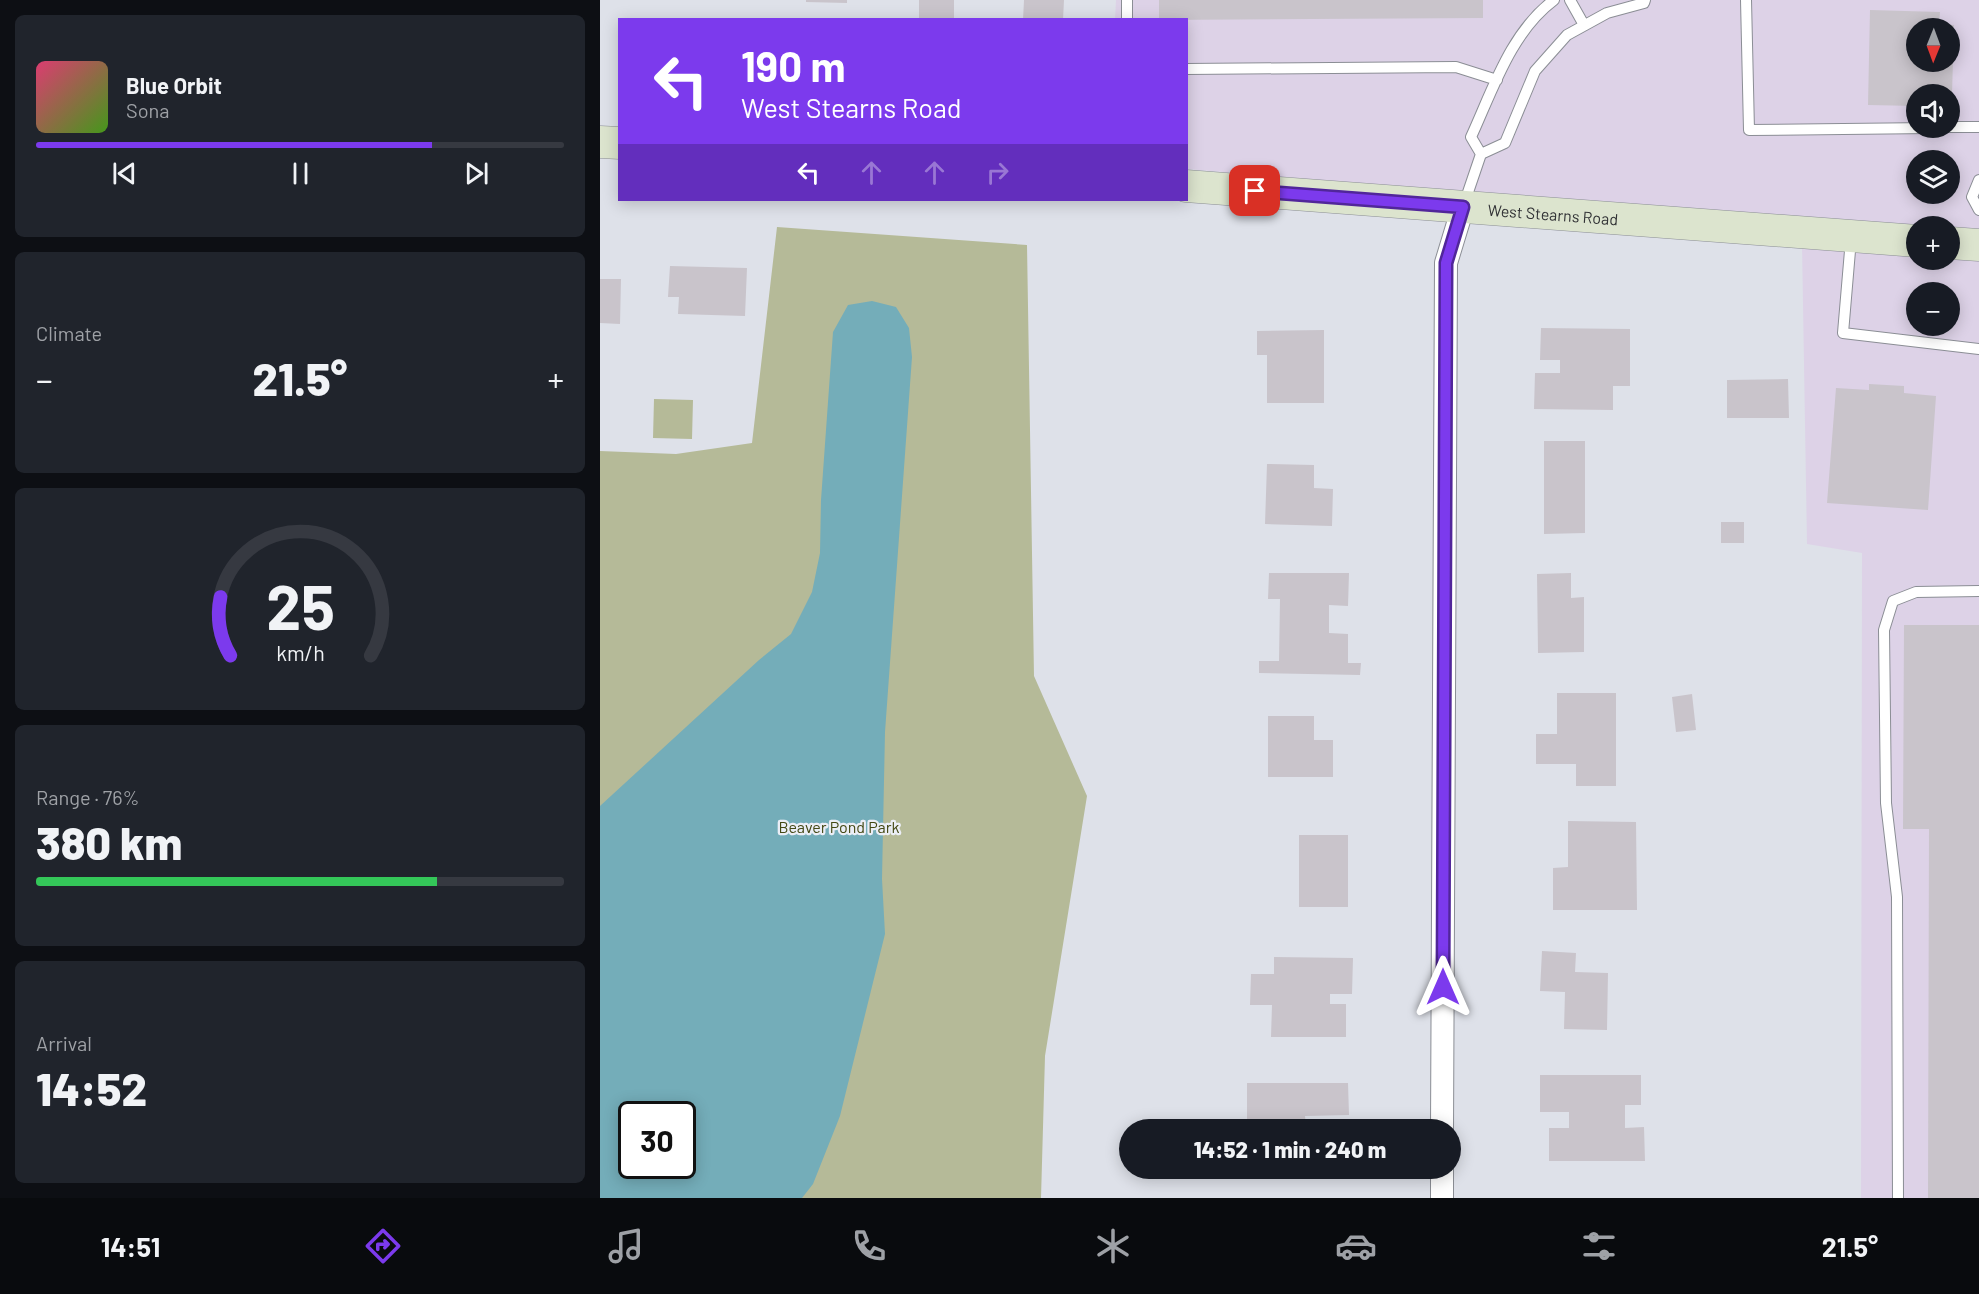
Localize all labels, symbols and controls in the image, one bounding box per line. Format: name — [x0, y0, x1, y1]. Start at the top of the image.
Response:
north arrow — [1906, 18, 1960, 72]
map controls — [1906, 18, 1960, 336]
text: 190 m — [741, 40, 846, 90]
icon: left — [642, 42, 720, 120]
text: Blue Orbit — [126, 72, 222, 98]
button: sound — [1906, 84, 1960, 138]
text: West Stearns Road — [741, 91, 961, 123]
text: Sona — [126, 98, 170, 122]
button: layers — [1906, 150, 1960, 204]
icon: left — [792, 156, 825, 189]
icon: ahead — [855, 156, 888, 189]
icon: ahead — [918, 156, 951, 189]
icon: right — [981, 156, 1014, 189]
icon: previous — [108, 157, 141, 190]
icon: pause — [284, 157, 317, 190]
icon: next — [460, 157, 493, 190]
pin — [1229, 165, 1280, 216]
icon: arrive — [1238, 174, 1271, 207]
street label: West Stearns Road — [1487, 199, 1619, 228]
button: + — [1906, 216, 1960, 270]
button: − — [1906, 282, 1960, 336]
text: Climate — [36, 321, 102, 345]
text: 21.5° — [253, 351, 347, 405]
text: − — [36, 359, 53, 399]
text: + — [548, 359, 564, 399]
text: 25 — [266, 568, 334, 642]
text: km/h — [276, 640, 324, 665]
text: Range · 76% — [36, 785, 140, 809]
text: 380 km — [36, 815, 182, 869]
park label: Beaver Pond Park — [778, 817, 900, 836]
position arrow — [1411, 955, 1475, 1019]
text: Arrival — [36, 1031, 92, 1055]
text: 14:52 — [36, 1061, 147, 1115]
speed limit sign: 30 — [618, 1101, 696, 1179]
text: 14:52 · 1 min · 240 m — [1194, 1136, 1386, 1162]
icon: directions — [362, 1225, 404, 1267]
icon: music — [605, 1225, 647, 1267]
icon: phone — [848, 1225, 890, 1267]
icon: climate — [1092, 1225, 1134, 1267]
icon: car — [1335, 1225, 1377, 1267]
icon: filters — [1578, 1225, 1620, 1267]
text: 14:51 — [101, 1230, 160, 1262]
text: 21.5° — [1822, 1230, 1878, 1262]

